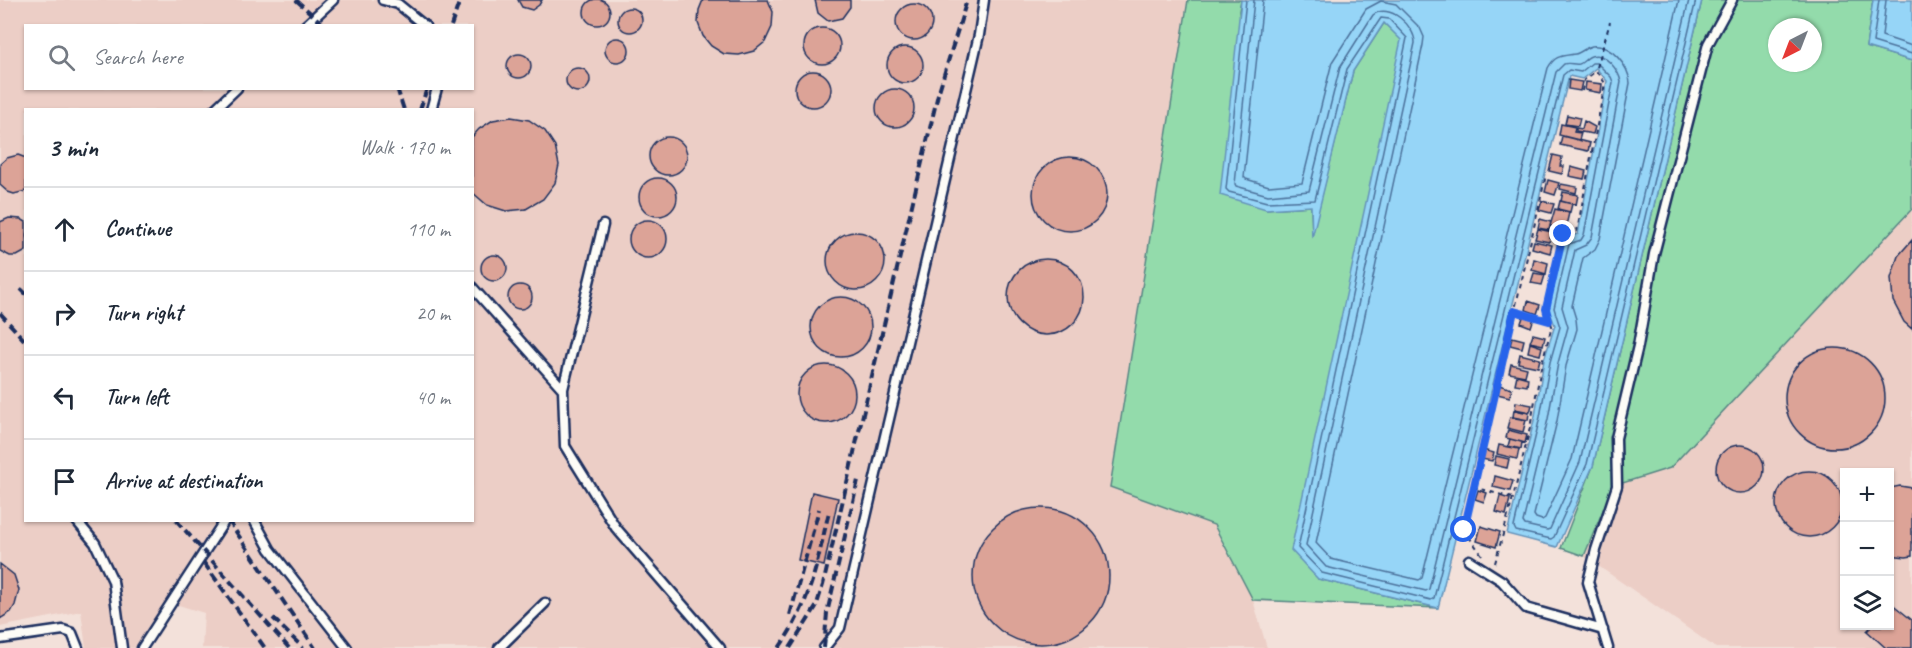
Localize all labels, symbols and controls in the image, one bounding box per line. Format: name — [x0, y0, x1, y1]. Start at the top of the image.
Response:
north arrow — [1768, 18, 1822, 72]
search box — [24, 24, 474, 90]
icon: search — [45, 41, 78, 74]
text: Search here — [93, 43, 183, 71]
text: 3 min — [48, 131, 98, 164]
text: Walk · 170 m — [360, 135, 450, 160]
icon: ahead — [48, 213, 81, 246]
text: Continue — [105, 215, 171, 243]
text: 110 m — [407, 217, 450, 242]
route end — [1549, 220, 1575, 246]
icon: right — [48, 297, 81, 330]
text: Turn right — [105, 299, 182, 327]
text: 20 m — [416, 301, 450, 326]
icon: left — [48, 381, 81, 414]
text: Turn left — [105, 383, 169, 411]
text: 40 m — [416, 385, 450, 410]
icon: arrive — [48, 465, 81, 498]
text: Arrive at destination — [105, 467, 262, 495]
map controls — [1840, 468, 1894, 630]
button: + — [1840, 468, 1894, 522]
route start — [1450, 516, 1476, 542]
button: − — [1840, 522, 1894, 576]
button: layers — [1840, 576, 1894, 630]

